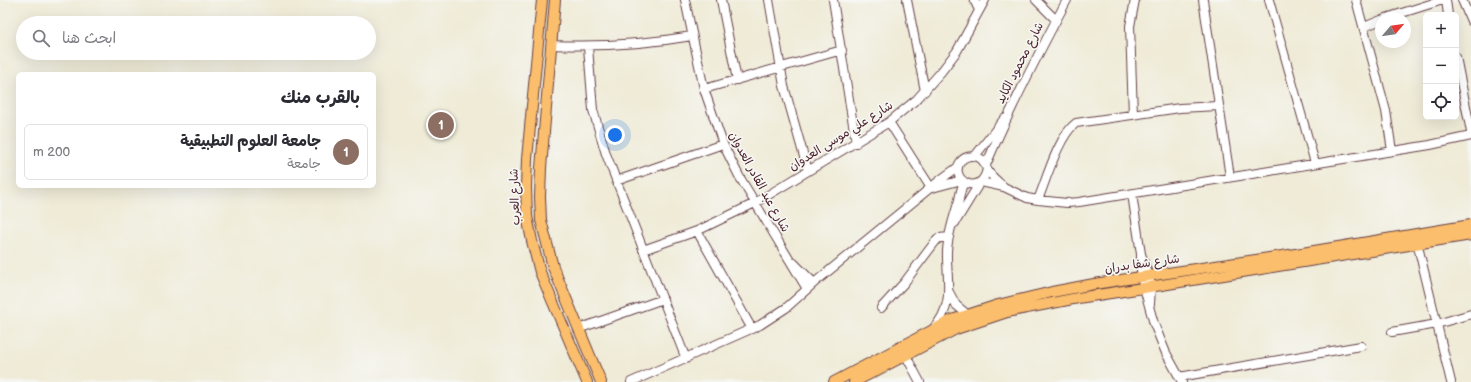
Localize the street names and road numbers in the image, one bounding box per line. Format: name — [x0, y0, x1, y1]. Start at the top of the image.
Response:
street label: شارع محمود الكايد — [993, 20, 1048, 107]
street label: شارع علي موسى العدوان — [786, 98, 897, 177]
street label: شارع عبد القادر العدوان — [724, 129, 793, 235]
street label: شارع العرب — [507, 168, 524, 226]
street label: شارع شفا بدران — [1104, 251, 1181, 278]

